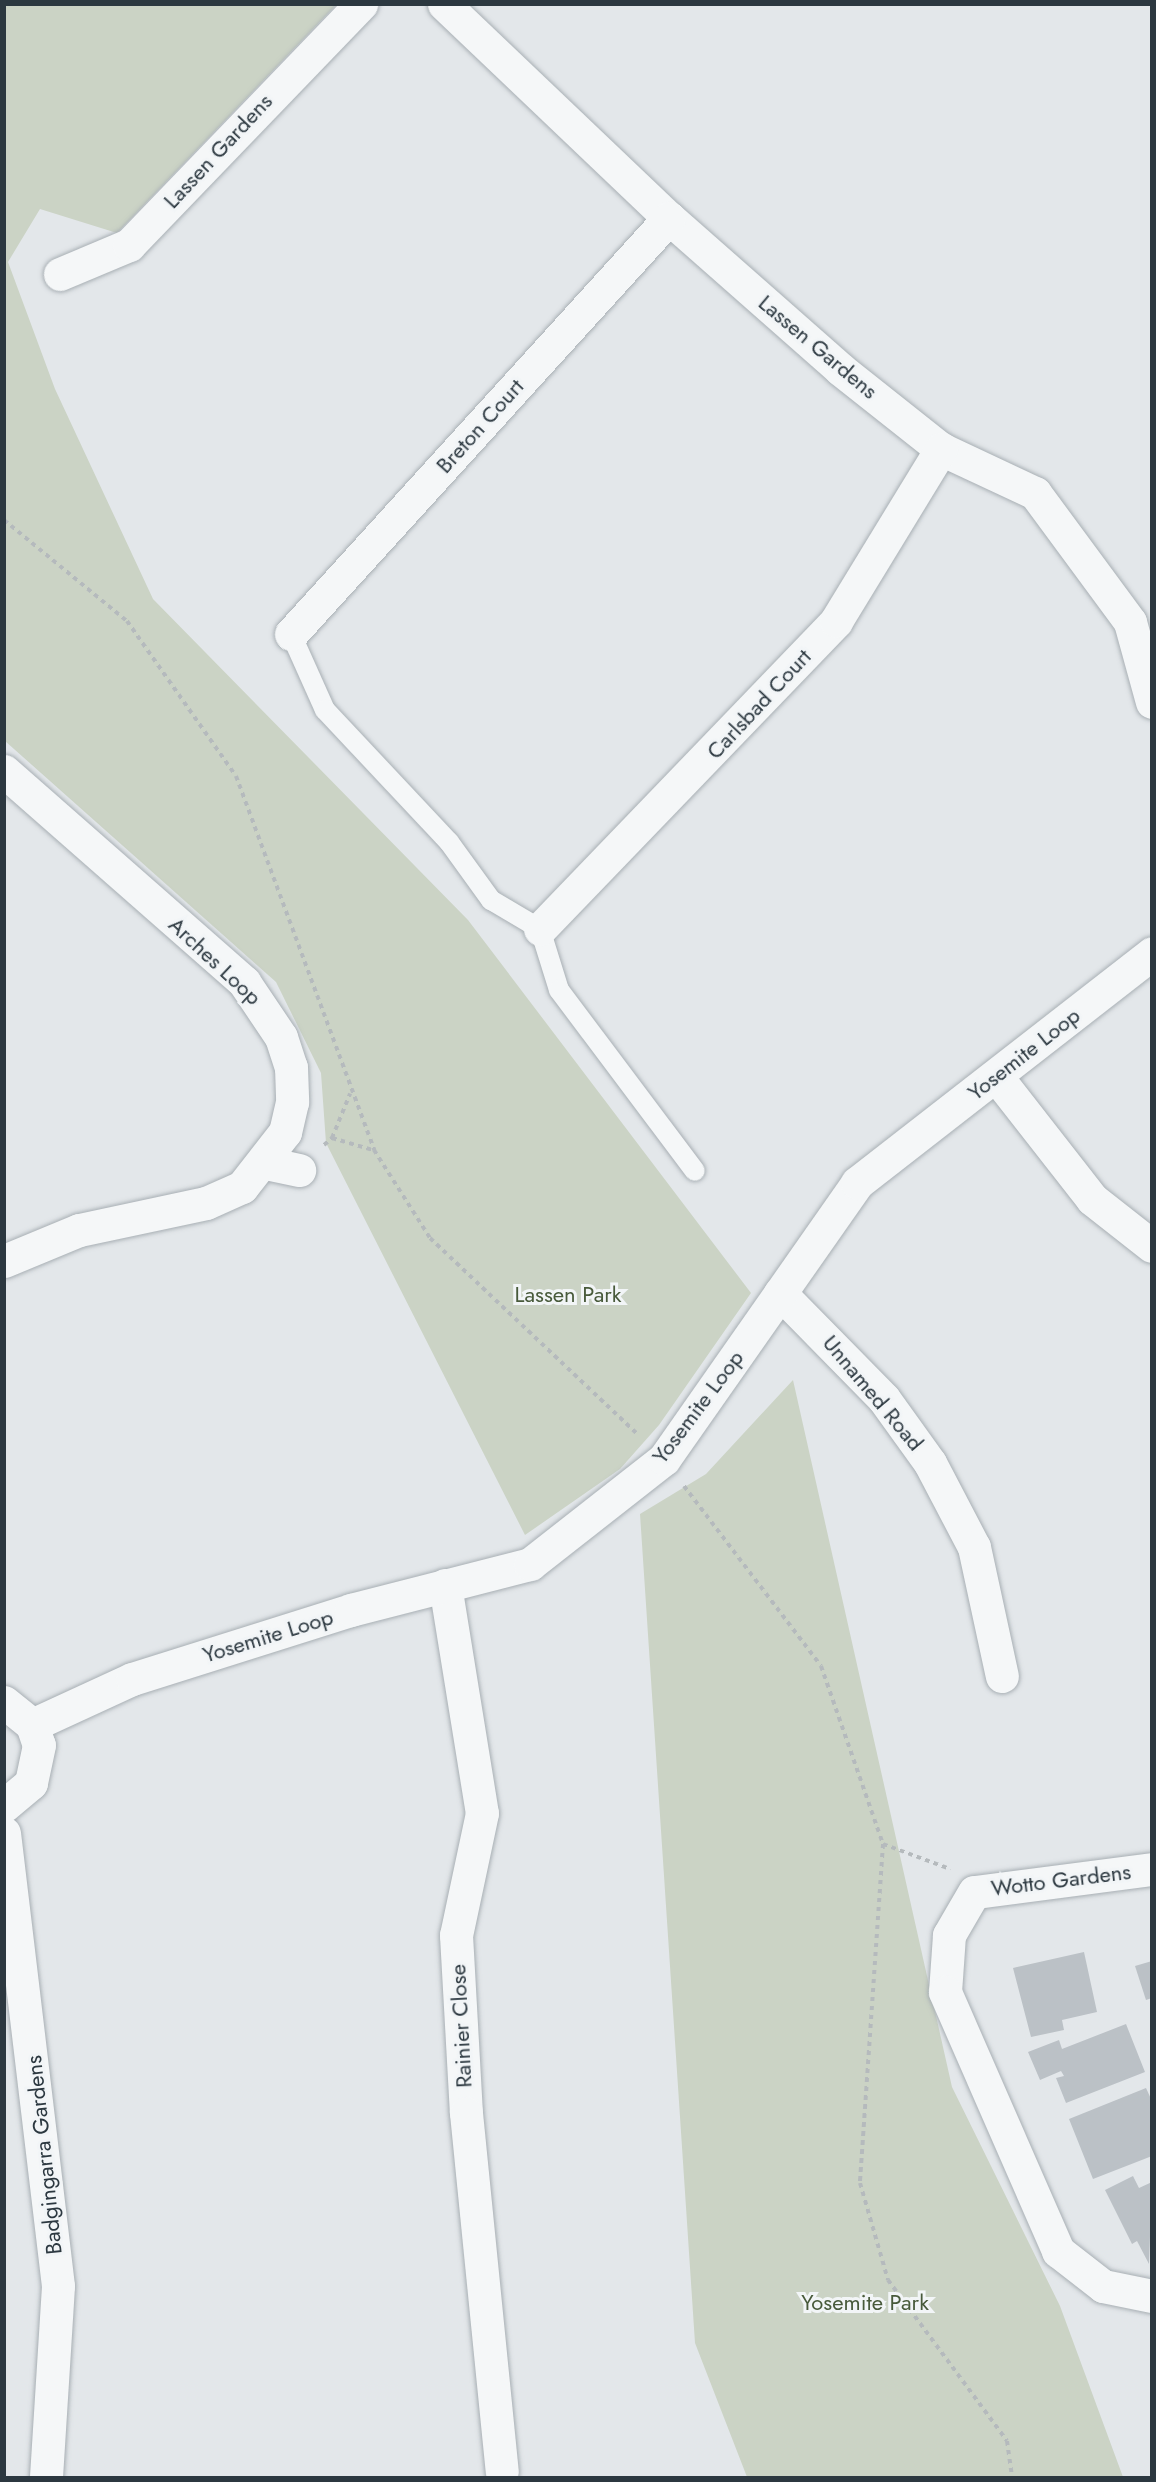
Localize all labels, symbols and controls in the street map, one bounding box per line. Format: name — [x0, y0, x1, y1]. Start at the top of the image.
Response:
street label: Lassen Gardens — [158, 88, 278, 214]
street label: Lassen Gardens — [753, 290, 883, 404]
street label: Breton Court — [431, 373, 529, 479]
street label: Carlsbad Court — [701, 643, 817, 765]
street label: Arches Loop — [163, 911, 267, 1011]
street label: Yosemite Loop — [963, 1002, 1085, 1106]
park label: Lassen Park — [515, 1282, 621, 1308]
street label: Unnamed Road — [817, 1330, 929, 1456]
street label: Yosemite Loop — [647, 1345, 749, 1469]
street label: Yosemite Loop — [200, 1604, 336, 1668]
street label: Wotto Gardens — [990, 1858, 1132, 1902]
street label: Rainier Close — [445, 1964, 477, 2088]
street label: Badgingarra Gardens — [20, 2054, 68, 2256]
park label: Yosemite Park — [801, 2290, 929, 2316]

